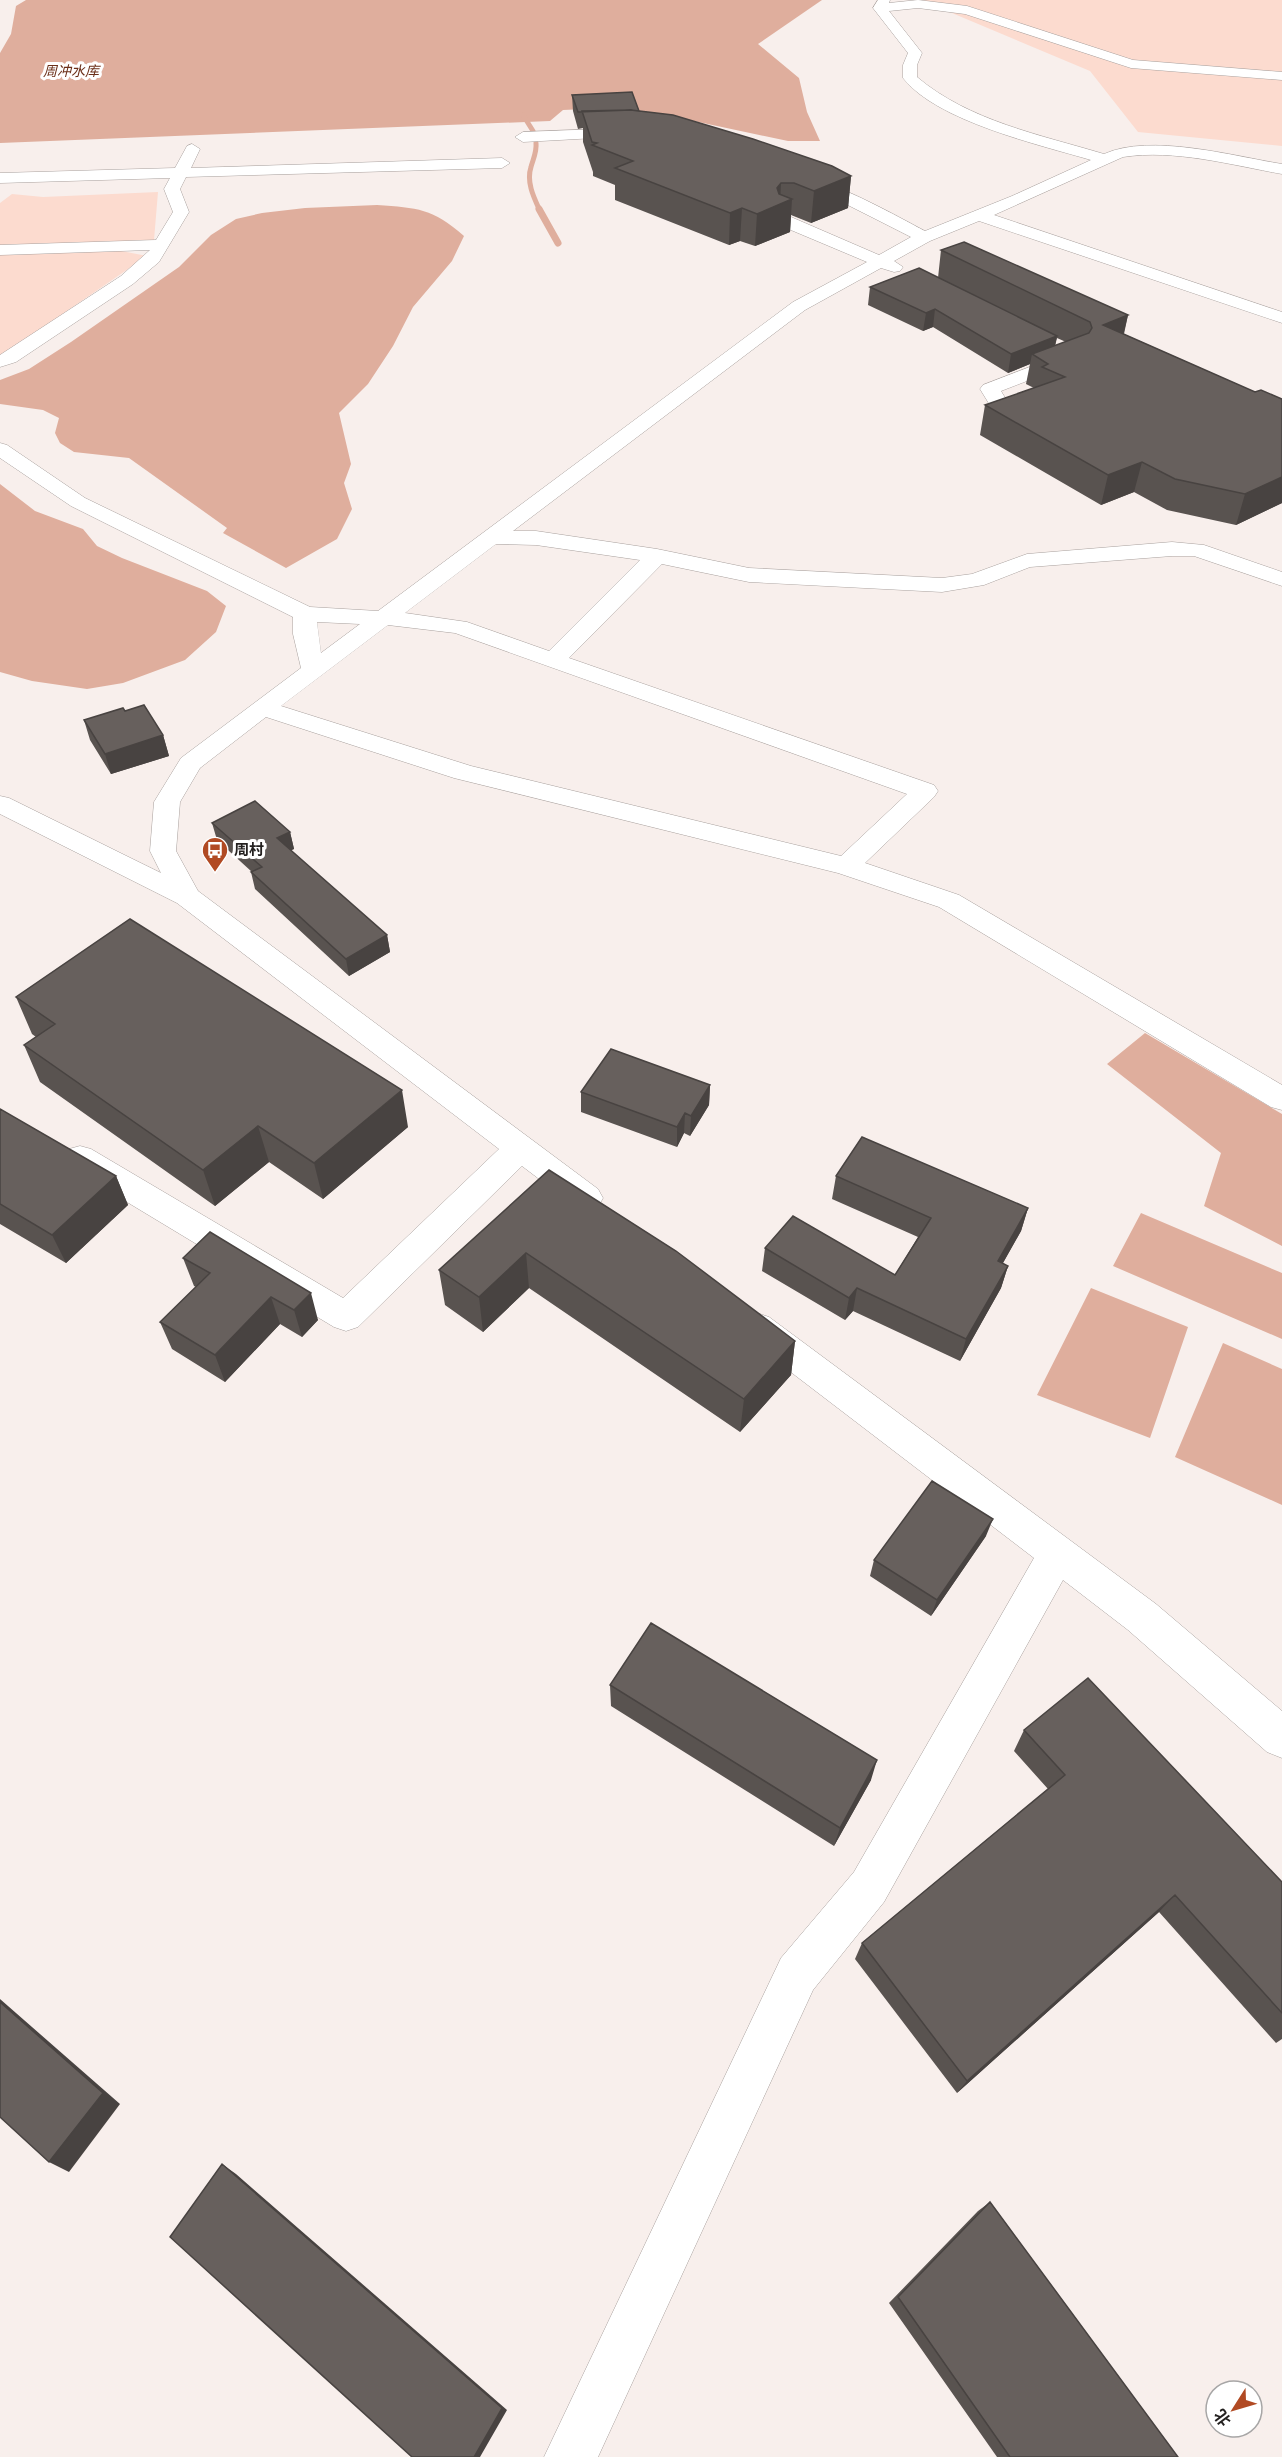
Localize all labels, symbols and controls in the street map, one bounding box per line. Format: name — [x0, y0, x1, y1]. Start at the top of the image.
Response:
water label: 周冲水库 — [43, 63, 101, 79]
bus stop icon: 周村 — [200, 835, 230, 873]
place label: 周村 — [234, 841, 264, 858]
north arrow — [1204, 2379, 1264, 2439]
text: 北 — [1210, 2406, 1234, 2430]

